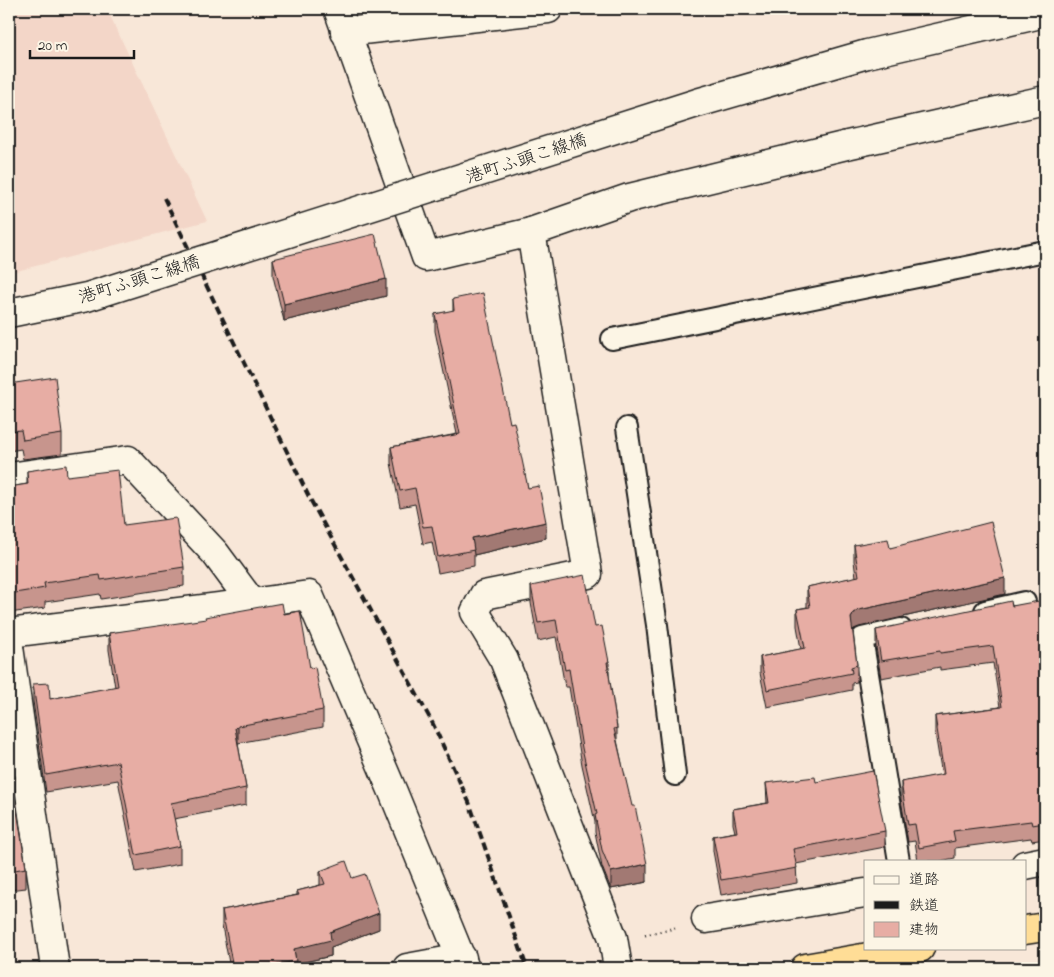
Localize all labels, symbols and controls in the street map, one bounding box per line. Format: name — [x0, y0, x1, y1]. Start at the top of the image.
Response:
scale bar — [30, 28, 134, 60]
text: 20 m — [38, 35, 68, 57]
street label: 港町ふ頭こ線橋 — [463, 128, 591, 192]
street label: 港町ふ頭こ線橋 — [76, 250, 204, 312]
legend — [864, 860, 1026, 950]
text: 道路 — [909, 869, 939, 891]
text: 鉄道 — [909, 895, 939, 917]
text: 建物 — [909, 919, 939, 941]

